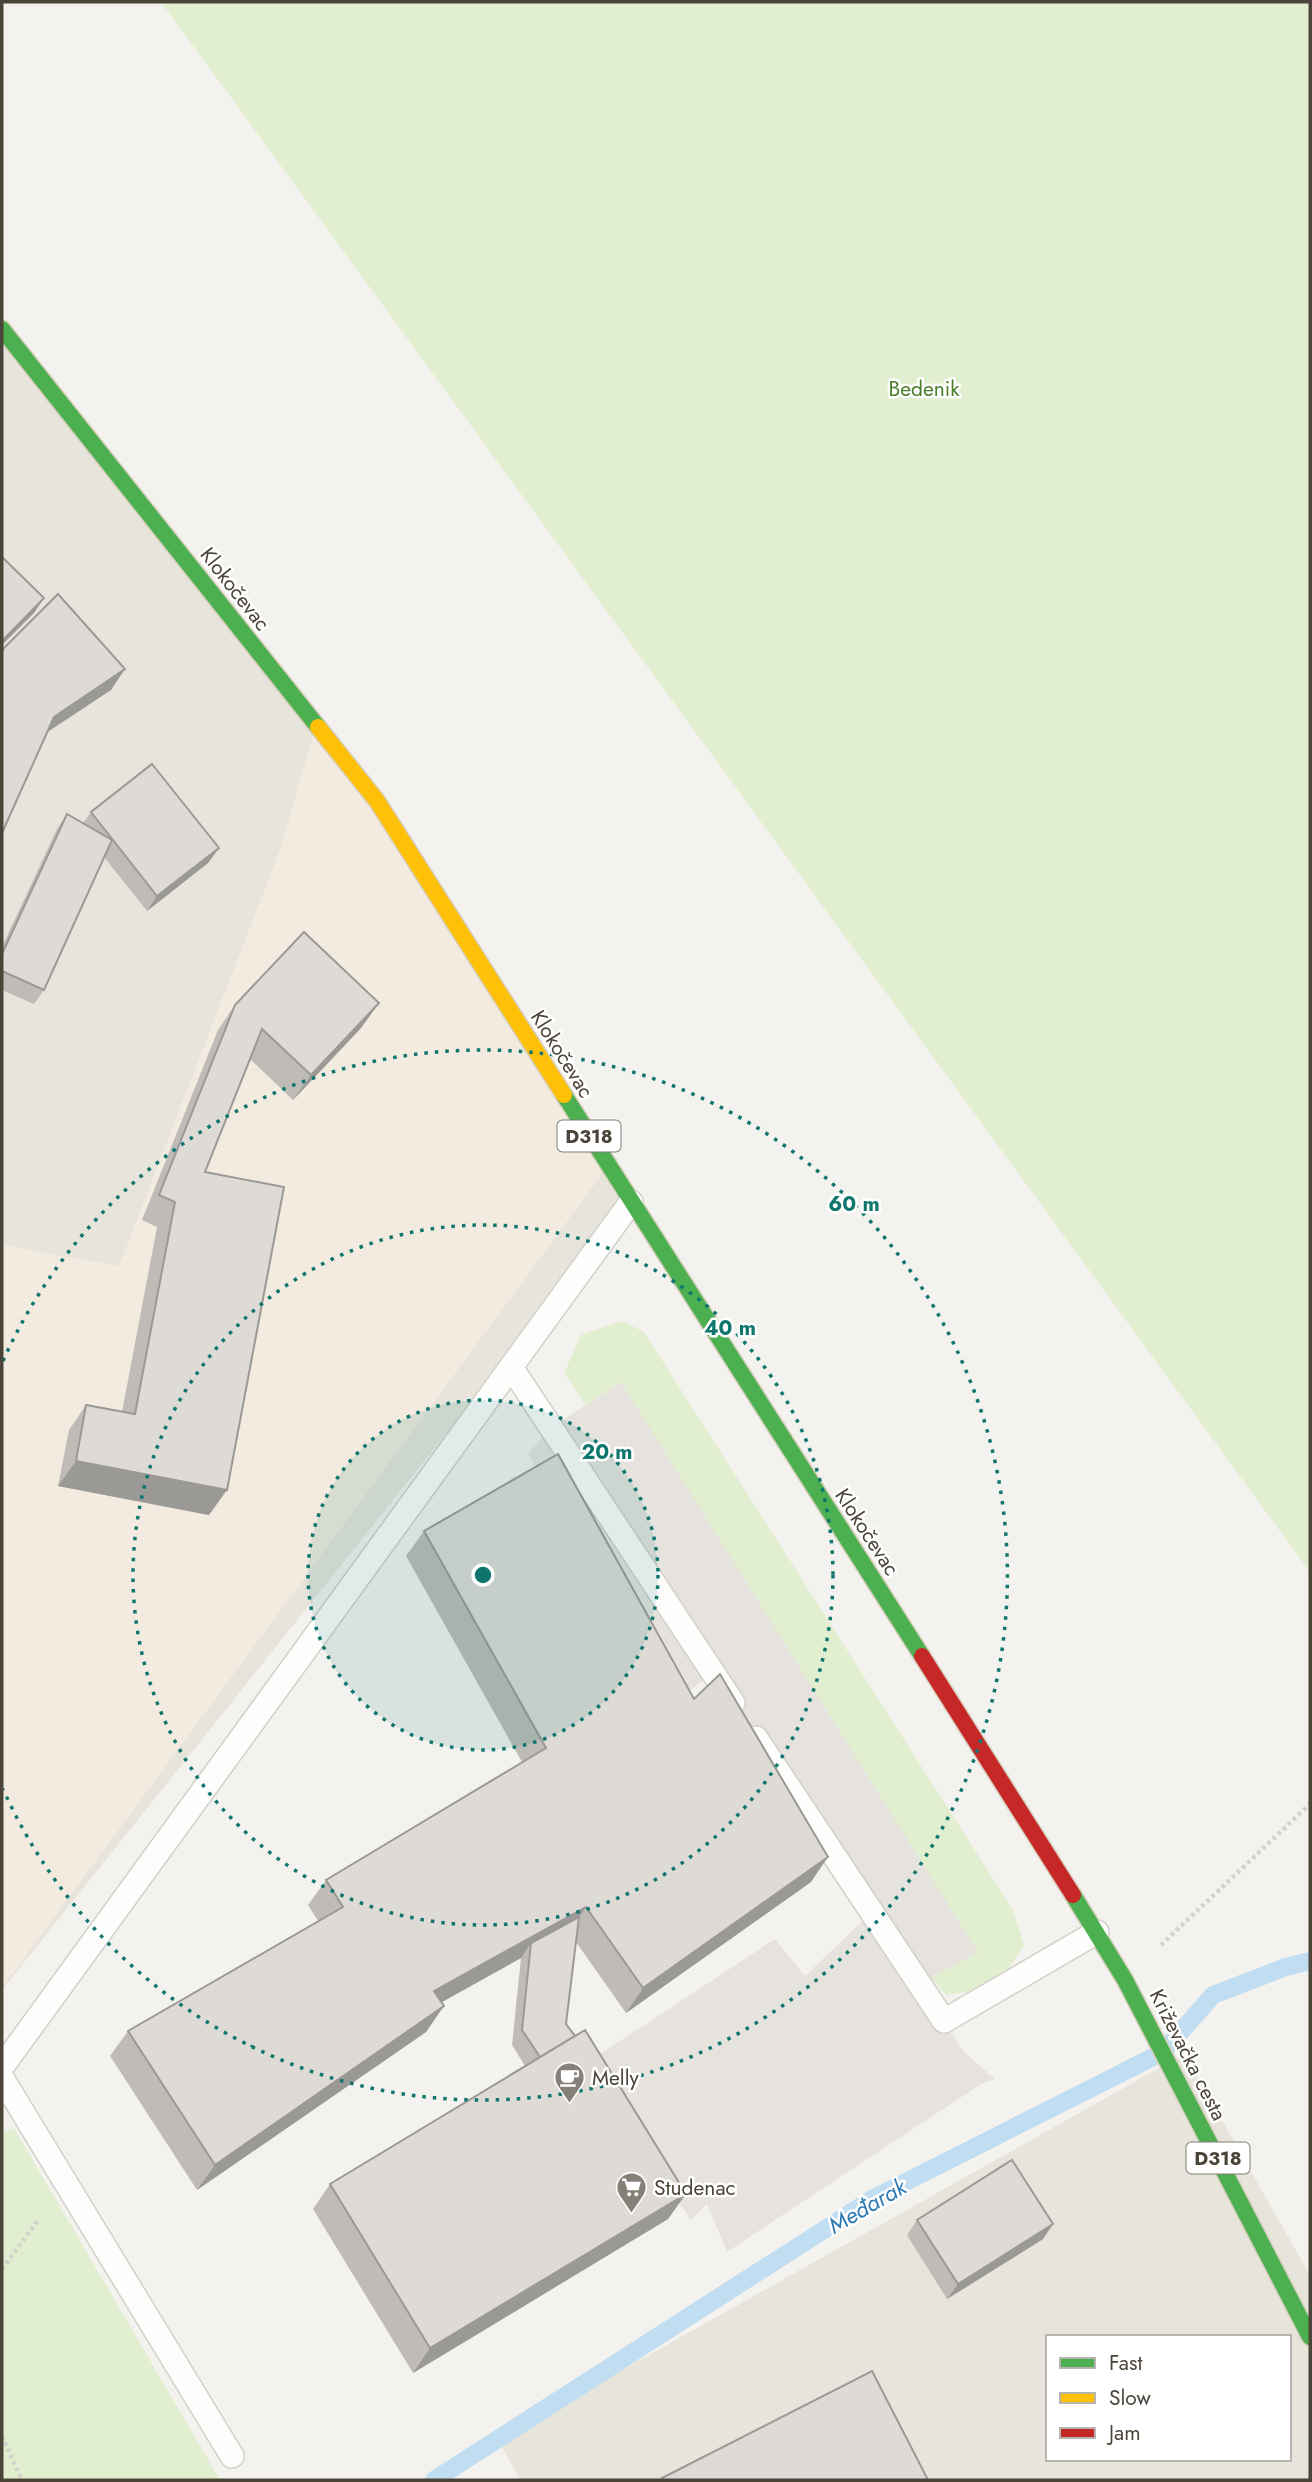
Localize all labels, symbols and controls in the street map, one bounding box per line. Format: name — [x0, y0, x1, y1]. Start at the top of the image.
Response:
park label: Bedenik — [888, 374, 960, 404]
street label: Klokočevac — [193, 541, 277, 637]
street label: Klokočevac — [523, 1004, 601, 1104]
road number: D318 — [558, 1120, 620, 1152]
text: 60 m — [828, 1189, 880, 1219]
text: 40 m — [704, 1313, 756, 1343]
text: 20 m — [581, 1437, 633, 1467]
street label: Klokočevac — [828, 1483, 906, 1581]
centre of rings — [471, 1563, 495, 1587]
street label: Križevačka cesta — [1142, 1984, 1234, 2126]
cafe icon: Melly — [552, 2061, 586, 2105]
place label: Melly — [592, 2063, 639, 2093]
road number: D318 — [1186, 2142, 1250, 2174]
water label: Međarak — [822, 2169, 913, 2242]
supermarket icon: Studenac — [614, 2171, 648, 2215]
place label: Studenac — [654, 2173, 736, 2203]
legend — [1046, 2335, 1291, 2461]
text: Fast — [1109, 2348, 1142, 2378]
text: Slow — [1109, 2383, 1151, 2413]
text: Jam — [1106, 2418, 1141, 2448]

